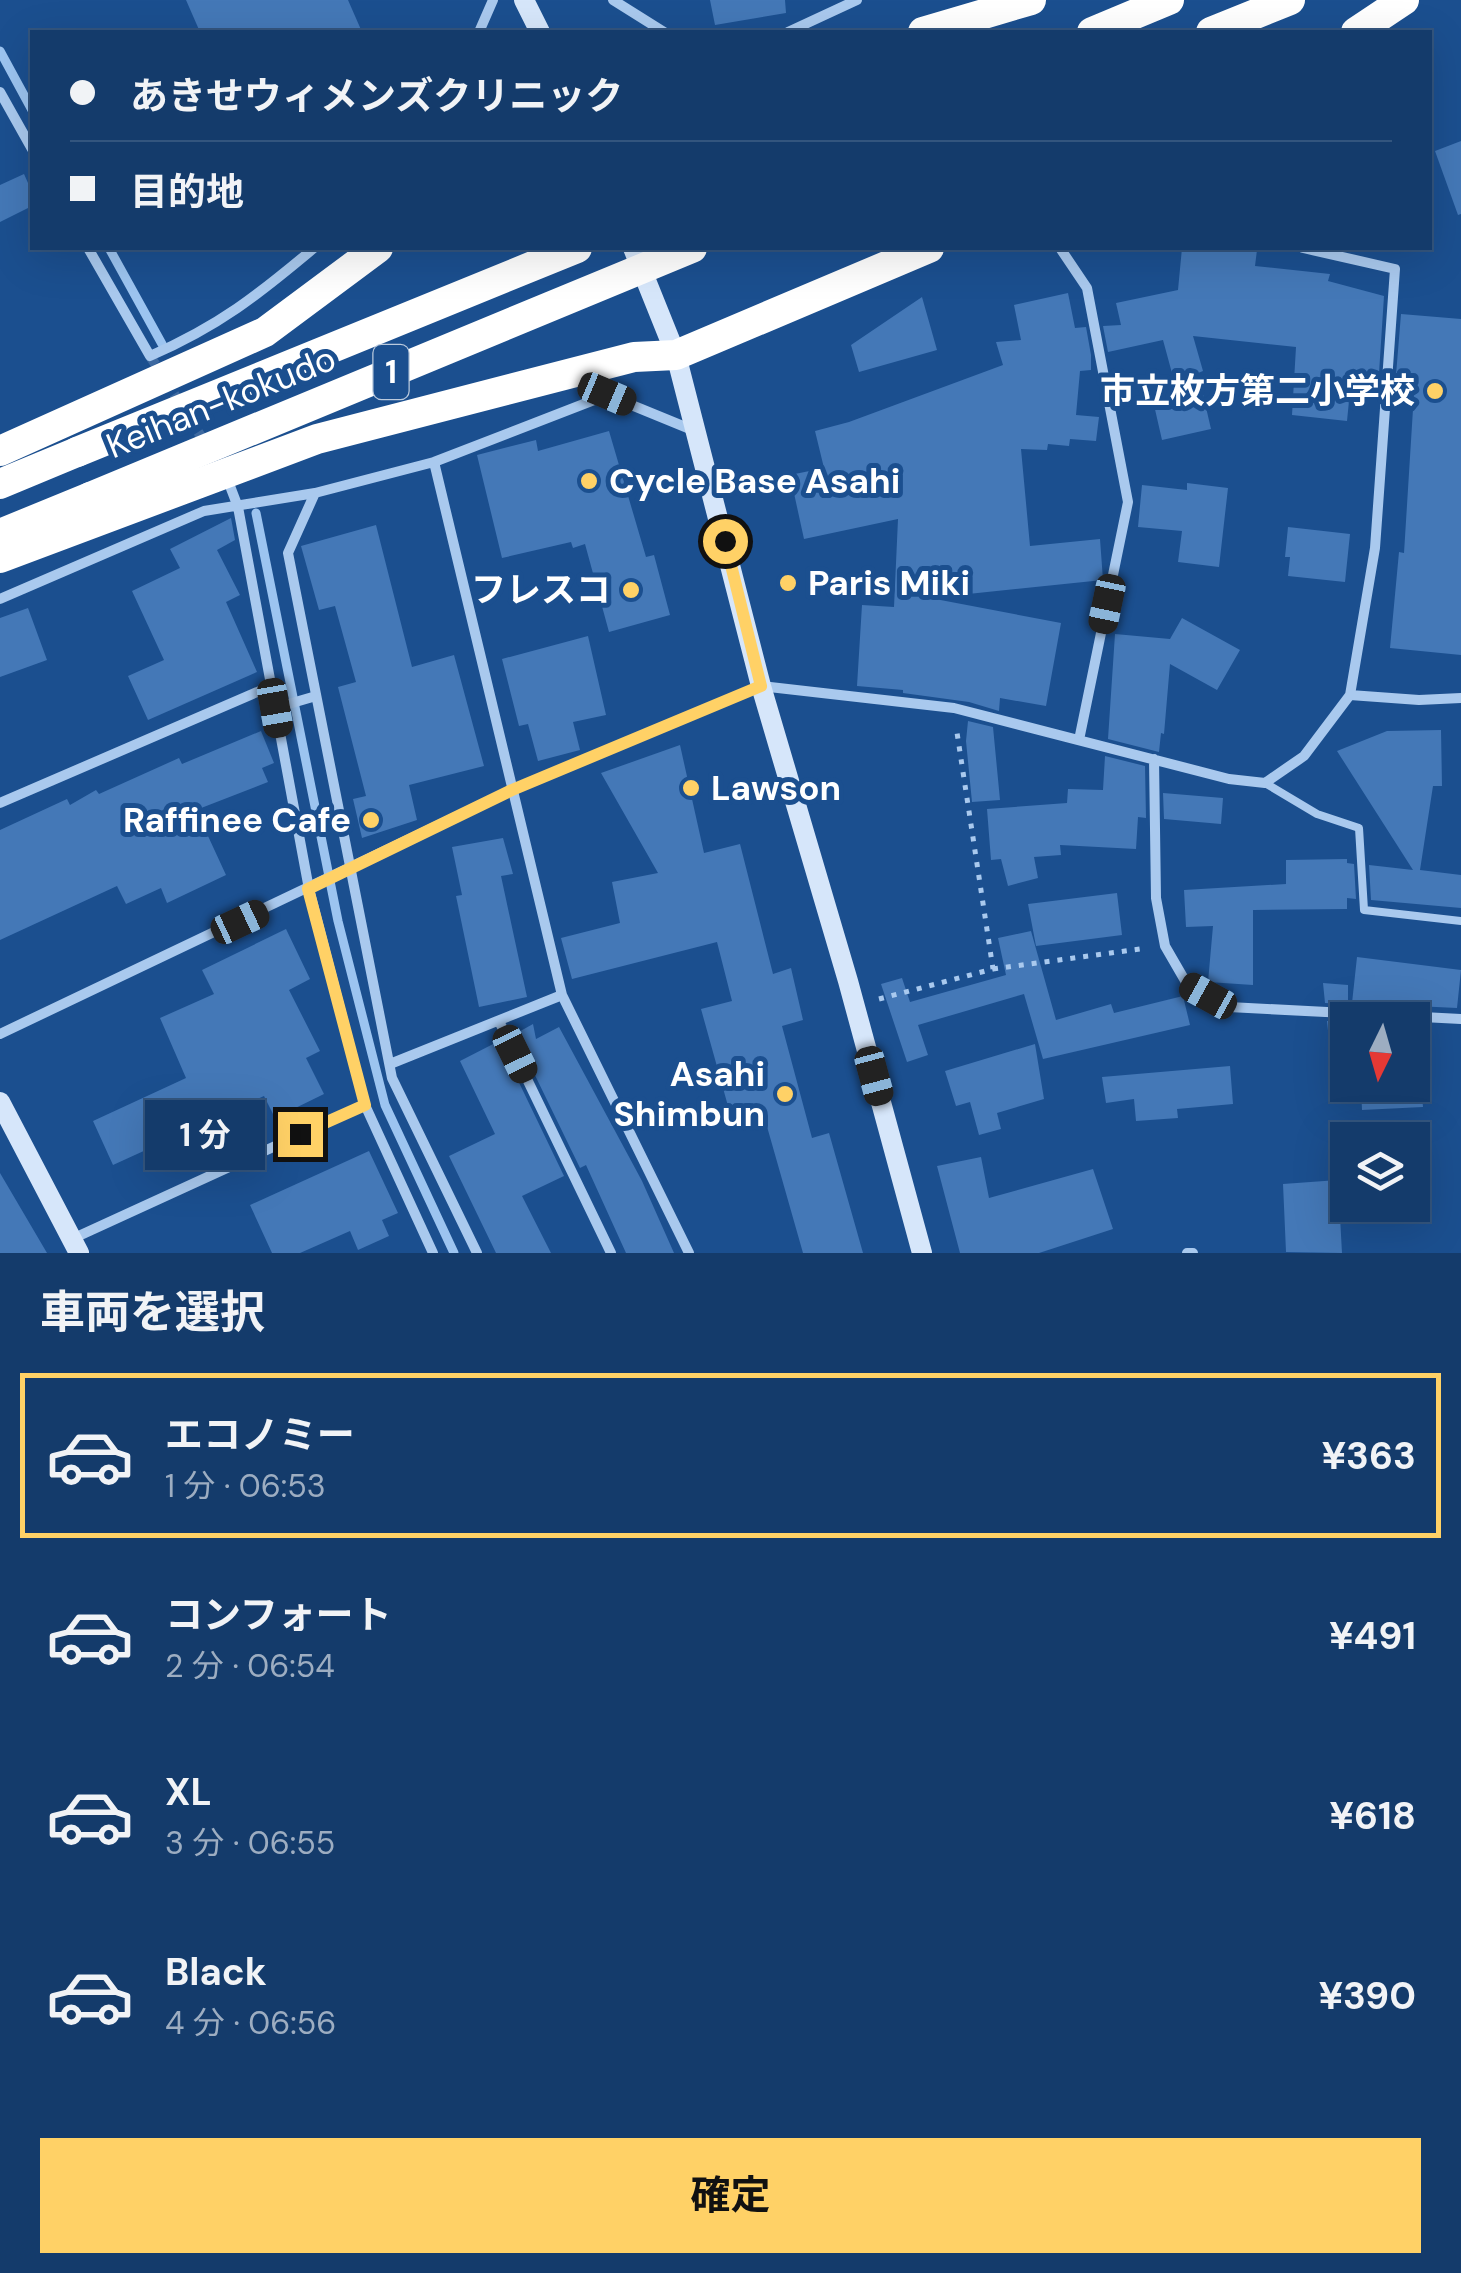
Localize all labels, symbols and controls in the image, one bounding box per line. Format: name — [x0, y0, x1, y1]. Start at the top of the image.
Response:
text: あきせウィメンズクリニック — [130, 71, 623, 121]
text: 目的地 — [130, 167, 244, 217]
street label: Keihan-kokudo — [100, 335, 342, 469]
road number: 1 — [374, 345, 408, 399]
car — [574, 368, 640, 420]
place label: 市立枚方第二小学校 — [1100, 368, 1415, 414]
marker: 市立枚方第二小学校 — [1424, 380, 1446, 402]
place label: Cycle Base Asahi — [609, 458, 900, 504]
marker: Cycle Base Asahi — [578, 470, 600, 492]
route start — [703, 519, 748, 564]
place label: Paris Miki — [808, 560, 970, 606]
place label: フレスコ — [471, 567, 611, 613]
marker: Paris Miki — [777, 572, 799, 594]
car — [1086, 572, 1128, 636]
marker: フレスコ — [620, 579, 642, 601]
car — [255, 676, 295, 740]
place label: Lawson — [711, 765, 841, 811]
marker: Lawson — [680, 777, 702, 799]
place label: Raffinee Cafe — [123, 797, 351, 843]
marker: Raffinee Cafe — [360, 809, 382, 831]
car — [206, 896, 274, 948]
car — [1174, 968, 1242, 1024]
north arrow — [1330, 1002, 1430, 1102]
map controls — [1330, 1002, 1430, 1222]
car — [488, 1020, 542, 1088]
car — [852, 1043, 896, 1109]
place label: Asahi Shimbun — [614, 1051, 765, 1137]
marker: Asahi Shimbun — [774, 1083, 796, 1105]
callout: 1 分 — [145, 1099, 265, 1169]
route end — [278, 1112, 323, 1157]
text: 1 分 — [179, 1114, 231, 1156]
button: layers — [1330, 1122, 1430, 1222]
text: 車両を選択 — [40, 1283, 265, 1342]
text: エコノミー — [165, 1410, 355, 1460]
icon: car — [45, 1411, 135, 1501]
text: ¥363 — [1321, 1431, 1416, 1481]
text: 1 分 · 06:53 — [165, 1465, 326, 1507]
text: コンフォート — [165, 1590, 392, 1640]
icon: car — [45, 1591, 135, 1681]
text: ¥491 — [1329, 1611, 1416, 1661]
text: 2 分 · 06:54 — [165, 1645, 335, 1687]
text: XL — [165, 1767, 212, 1817]
icon: car — [45, 1771, 135, 1861]
text: ¥618 — [1329, 1791, 1416, 1841]
text: 3 分 · 06:55 — [165, 1822, 335, 1864]
text: Black — [165, 1947, 267, 1997]
icon: car — [45, 1951, 135, 2041]
text: ¥390 — [1318, 1971, 1416, 2021]
text: 4 分 · 06:56 — [165, 2002, 336, 2044]
button: 確定 — [40, 2138, 1421, 2253]

